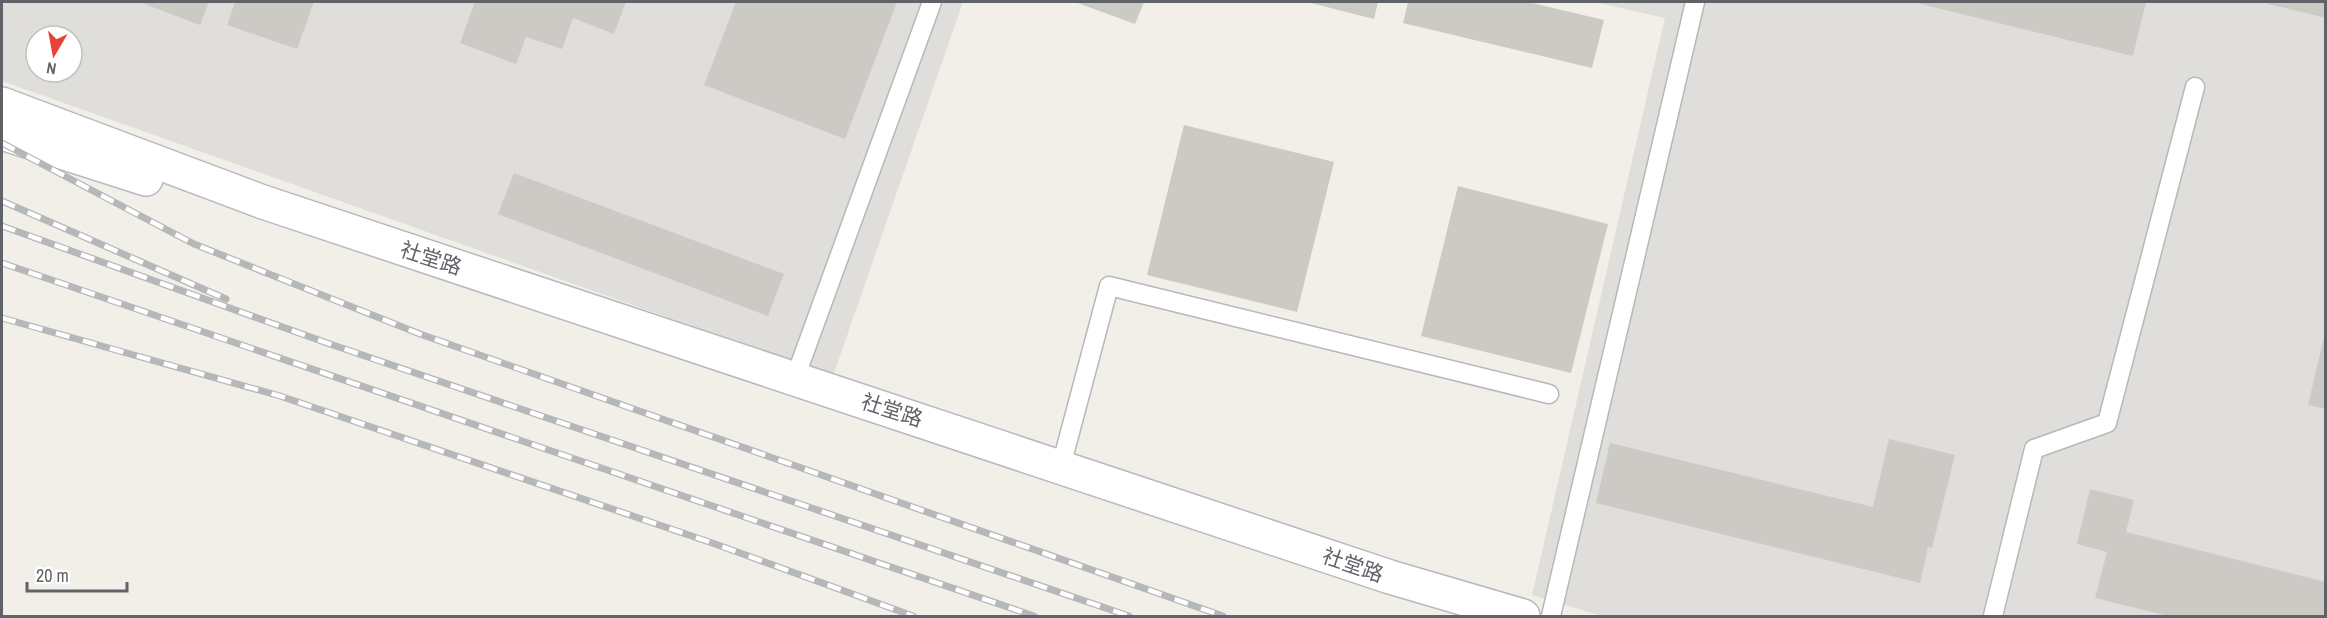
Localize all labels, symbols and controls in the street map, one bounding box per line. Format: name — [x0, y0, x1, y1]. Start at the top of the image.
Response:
north arrow — [24, 24, 84, 84]
text: N — [45, 57, 58, 80]
street label: 社堂路 — [397, 234, 465, 282]
street label: 社堂路 — [858, 386, 926, 434]
street label: 社堂路 — [1318, 541, 1388, 589]
scale bar — [27, 555, 128, 593]
text: 20 m — [36, 563, 69, 588]

